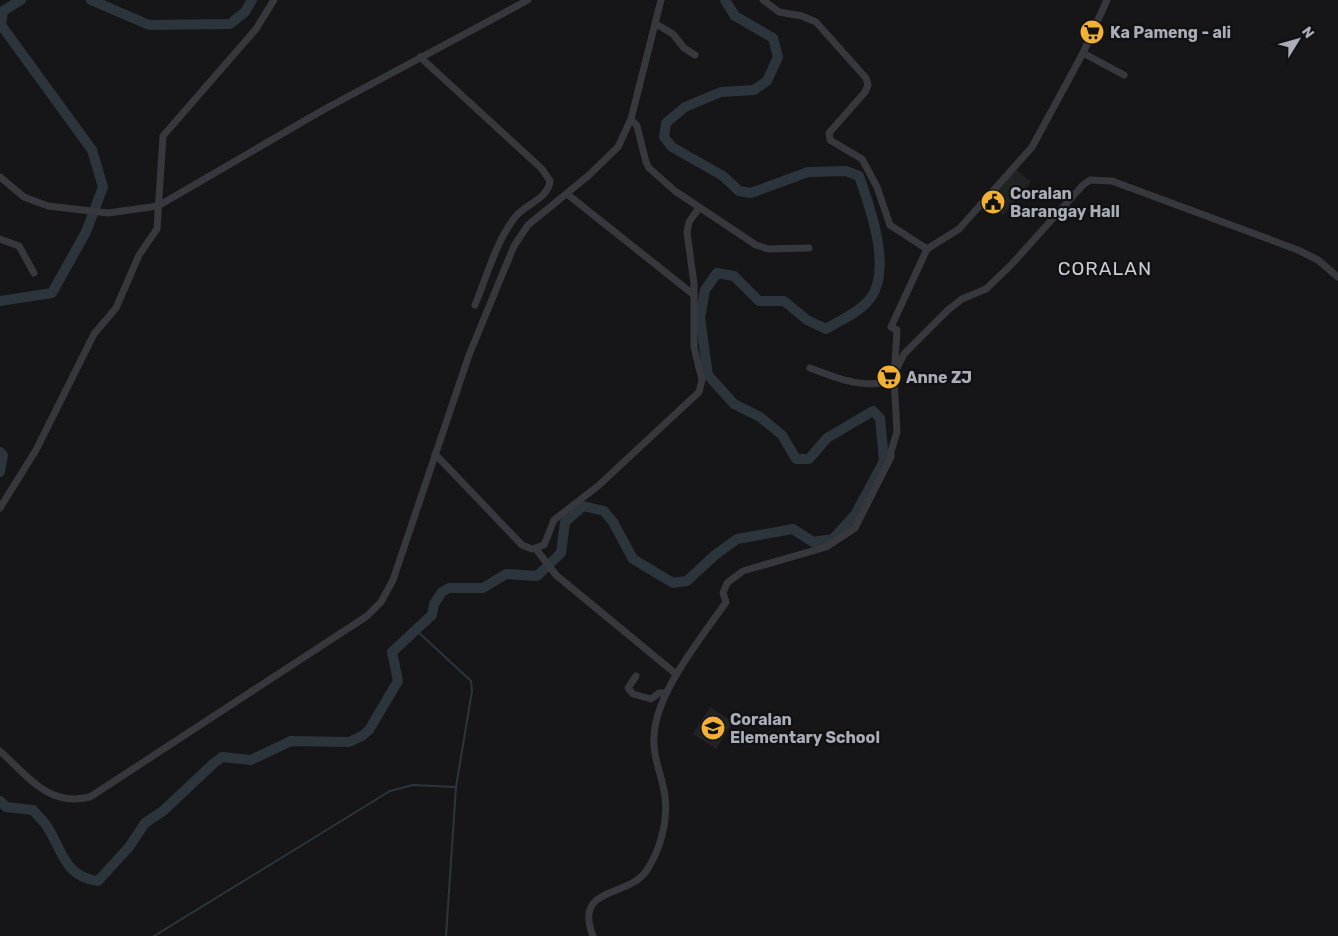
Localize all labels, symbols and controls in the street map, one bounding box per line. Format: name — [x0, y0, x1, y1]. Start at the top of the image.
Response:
north arrow — [1273, 15, 1323, 65]
supermarket icon: Ka Pameng - ali — [1079, 19, 1105, 45]
place label: Ka Pameng - ali — [1110, 23, 1231, 42]
text: N — [1298, 23, 1318, 42]
place label: Coralan Barangay Hall — [1010, 184, 1120, 221]
public building icon: Coralan Barangay Hall — [980, 189, 1006, 215]
district label: CORALAN — [1058, 257, 1152, 280]
supermarket icon: Anne ZJ — [876, 364, 902, 390]
place label: Anne ZJ — [906, 368, 972, 387]
place label: Coralan Elementary School — [730, 710, 880, 747]
school or university icon: Coralan Elementary School — [700, 715, 726, 741]

